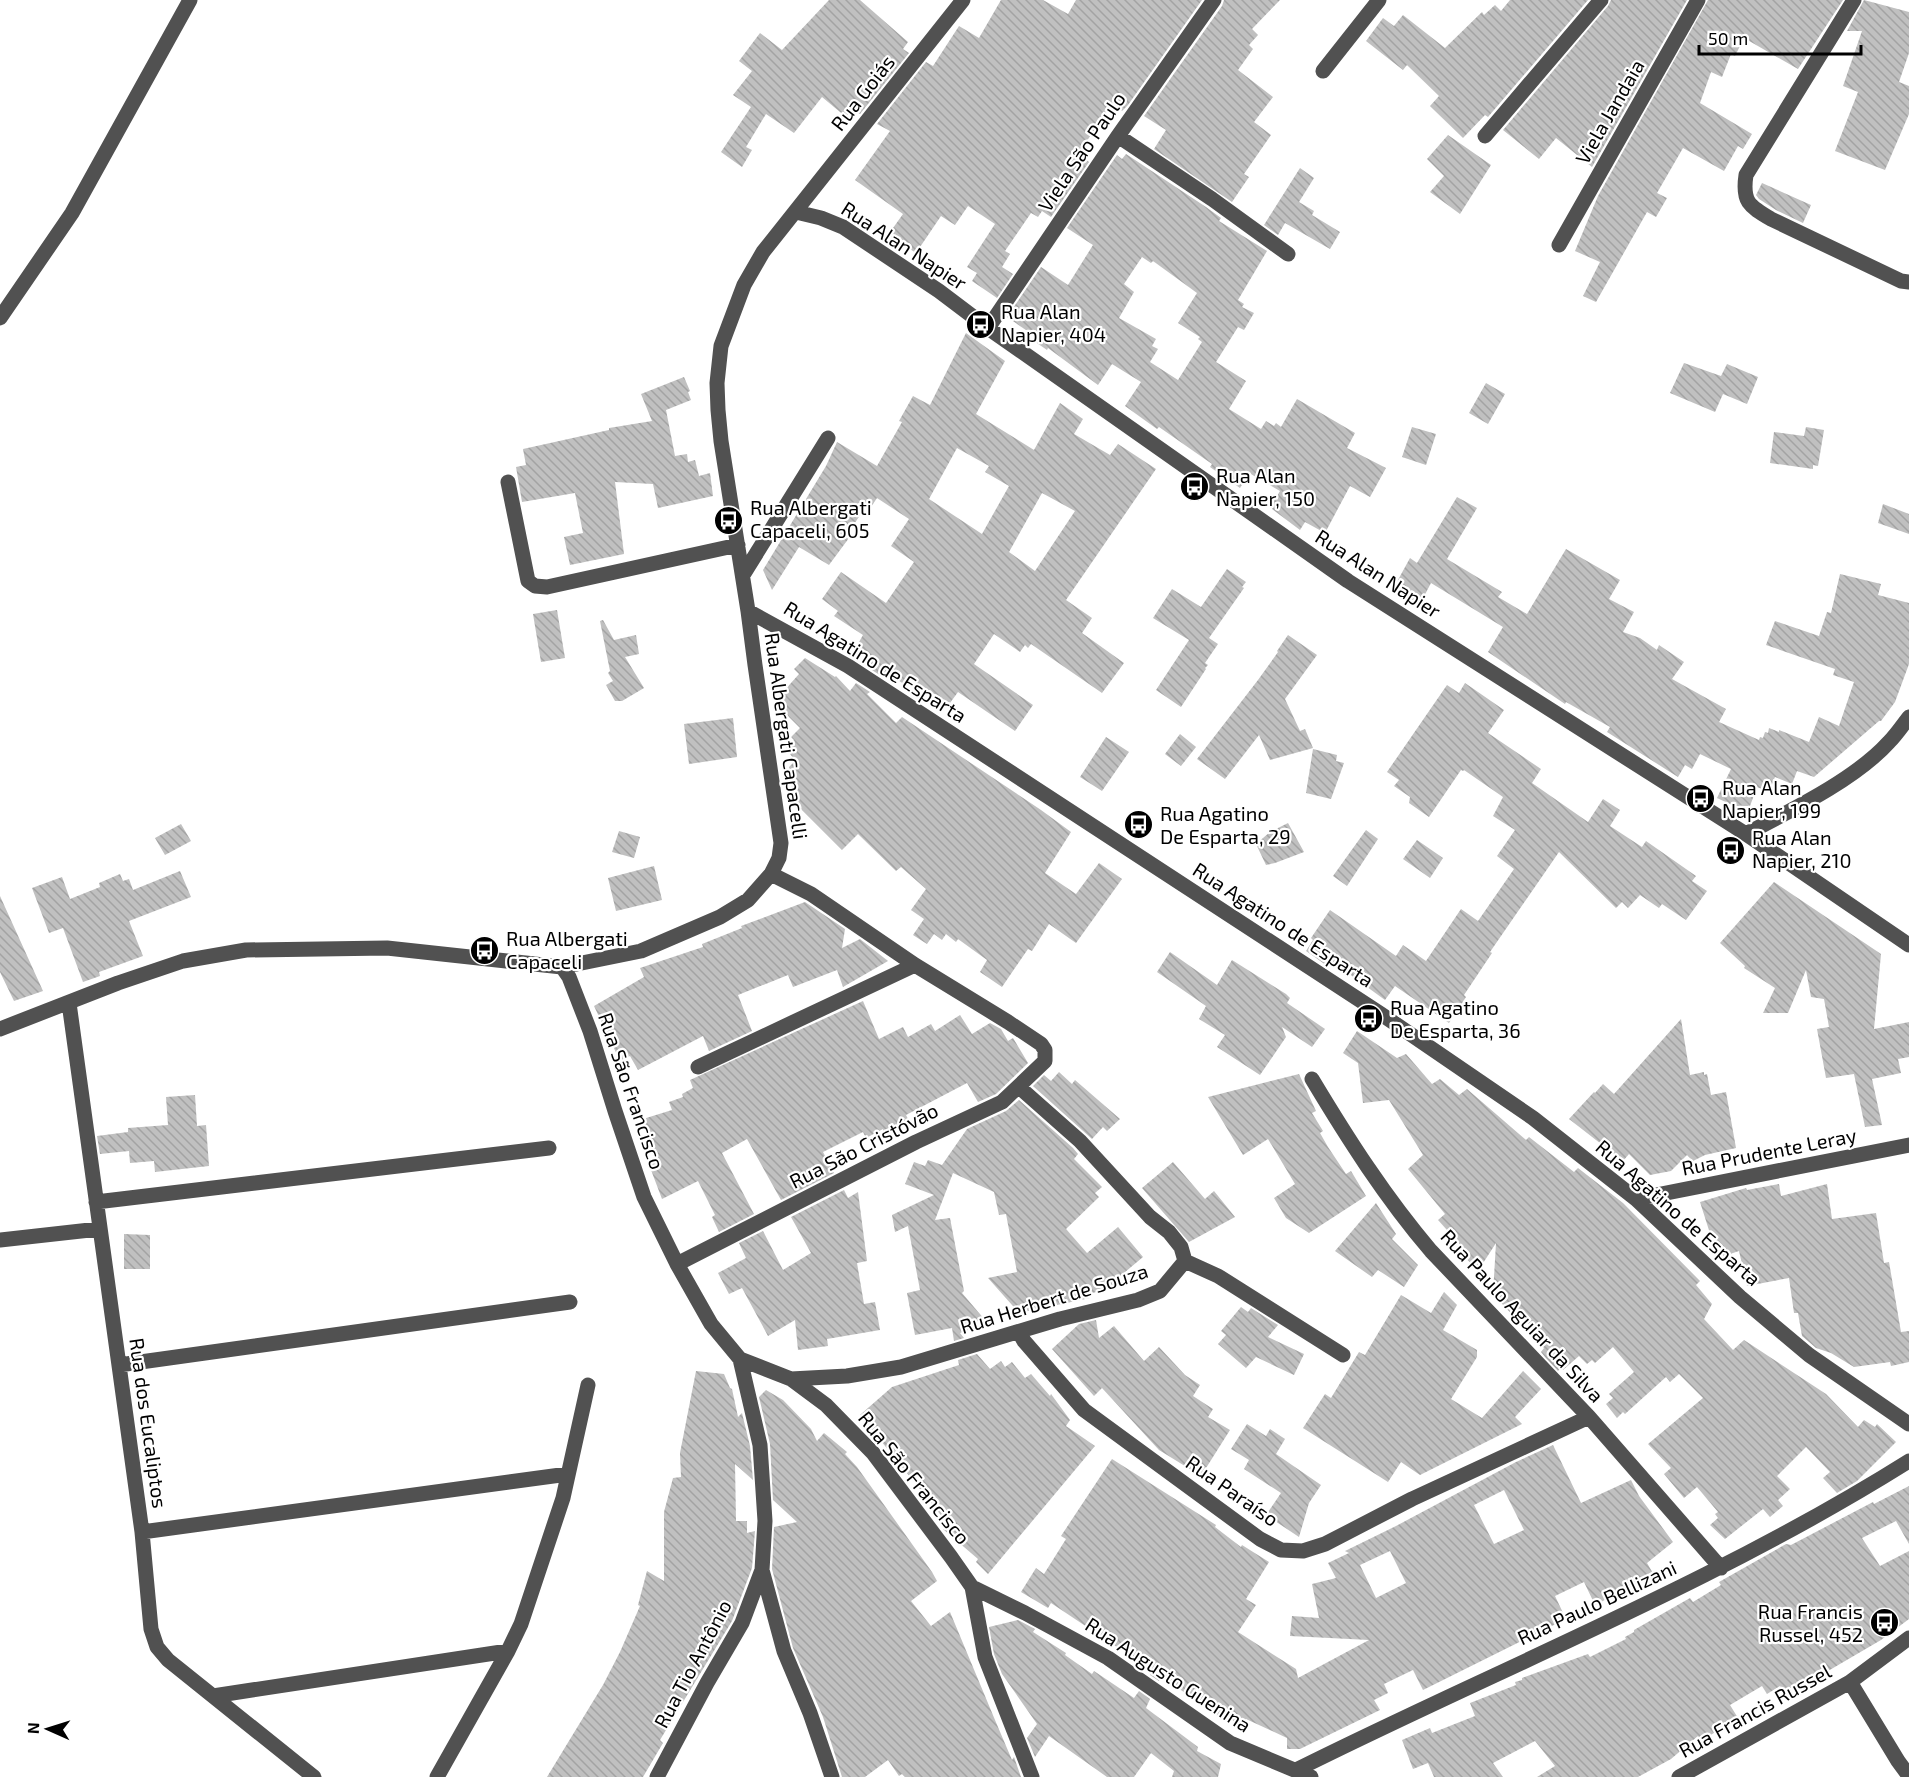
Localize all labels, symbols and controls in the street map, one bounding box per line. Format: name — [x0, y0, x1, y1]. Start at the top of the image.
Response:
scale bar — [1699, 18, 1861, 56]
text: 50 m — [1708, 27, 1748, 49]
street label: Rua Goiás — [825, 50, 899, 135]
street label: Viela Jandaia — [1570, 55, 1649, 168]
street label: Viela São Paulo — [1032, 87, 1130, 216]
street label: Rua Alan Napier — [837, 196, 972, 295]
place label: Rua Alan Napier, 404 — [1001, 299, 1106, 346]
bus stop icon: Rua Alan Napier, 404 — [964, 308, 996, 340]
place label: Rua Alan Napier, 150 — [1216, 463, 1315, 510]
bus stop icon: Rua Alan Napier, 150 — [1179, 471, 1211, 503]
place label: Rua Albergati Capaceli, 605 — [750, 495, 872, 542]
bus stop icon: Rua Albergati Capaceli, 605 — [713, 504, 745, 536]
street label: Rua Alan Napier — [1311, 524, 1446, 623]
street label: Rua Agatino de Esparta — [780, 595, 971, 727]
street label: Rua Albergati Capacelli — [761, 631, 813, 841]
place label: Rua Alan Napier, 199 — [1722, 775, 1821, 822]
bus stop icon: Rua Alan Napier, 199 — [1685, 783, 1717, 815]
place label: Rua Agatino De Esparta, 29 — [1160, 801, 1291, 848]
bus stop icon: Rua Agatino De Esparta, 29 — [1123, 809, 1155, 841]
place label: Rua Alan Napier, 210 — [1752, 825, 1852, 872]
bus stop icon: Rua Alan Napier, 210 — [1715, 834, 1747, 866]
street label: Rua Agatino de Esparta — [1189, 857, 1378, 992]
place label: Rua Albergati Capaceli — [506, 926, 628, 973]
bus stop icon: Rua Albergati Capaceli — [469, 934, 501, 966]
place label: Rua Agatino De Esparta, 36 — [1390, 995, 1521, 1042]
bus stop icon: Rua Agatino De Esparta, 36 — [1353, 1003, 1385, 1035]
street label: Rua São Francisco — [594, 1009, 670, 1172]
street label: Rua São Cristóvão — [785, 1097, 942, 1193]
street label: Rua Prudente Leray — [1679, 1122, 1859, 1180]
street label: Rua Agatino de Esparta — [1591, 1134, 1766, 1290]
street label: Rua Paulo Aguiar da Silva — [1436, 1224, 1609, 1407]
street label: Rua Herbert de Souza — [957, 1258, 1151, 1338]
street label: Rua dos Eucaliptos — [125, 1336, 173, 1510]
street label: Rua São Francisco — [854, 1406, 976, 1549]
street label: Rua Paraíso — [1182, 1450, 1283, 1531]
street label: Rua Paulo Bellizani — [1513, 1555, 1680, 1649]
street label: Rua Tio Antônio — [648, 1595, 736, 1732]
place label: Rua Francis Russel, 452 — [1758, 1599, 1863, 1646]
bus stop icon: Rua Francis Russel, 452 — [1868, 1607, 1900, 1639]
street label: Rua Augusto Guenina — [1081, 1612, 1256, 1737]
street label: Rua Francis Russel — [1674, 1658, 1835, 1762]
north arrow — [18, 1699, 78, 1759]
text: N — [23, 1722, 42, 1734]

